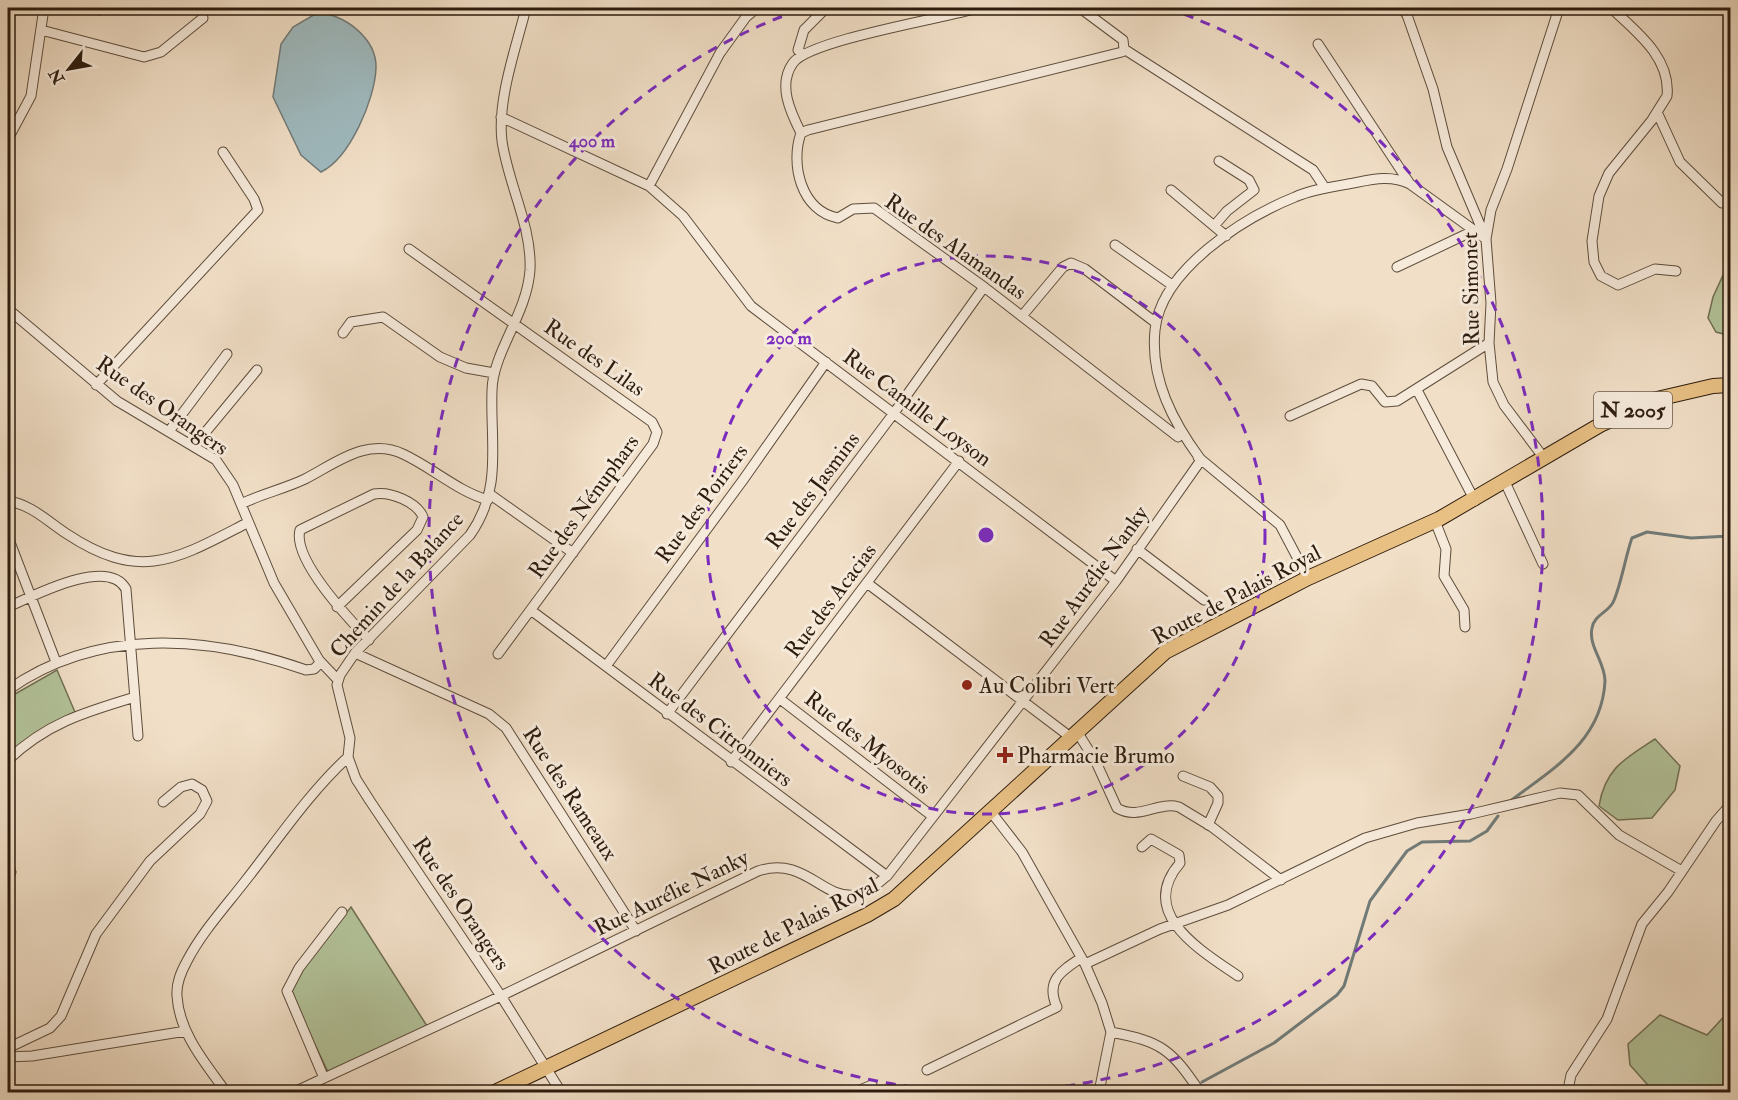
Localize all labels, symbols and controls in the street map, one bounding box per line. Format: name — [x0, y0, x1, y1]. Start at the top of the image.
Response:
north arrow — [39, 39, 99, 99]
text: N — [44, 64, 70, 88]
text: 400 m — [568, 130, 616, 153]
street label: Rue des Alamandas — [879, 188, 1032, 306]
street label: Rue Simonet — [1456, 232, 1486, 346]
street label: Rue des Lilas — [538, 313, 650, 403]
text: 200 m — [766, 327, 813, 350]
street label: Rue Camille Loyson — [837, 343, 997, 473]
street label: Rue des Orangers — [91, 350, 234, 462]
road number: N 2005 — [1594, 392, 1672, 428]
street label: Rue des Jasmins — [760, 426, 866, 555]
street label: Rue des Nénuphars — [522, 429, 646, 585]
street label: Rue des Poiriers — [649, 439, 754, 569]
street label: Rue Aurélie Nanky — [1033, 500, 1155, 653]
street label: Chemin de la Balance — [324, 506, 470, 664]
centre of rings — [976, 525, 996, 545]
street label: Rue des Acacias — [779, 538, 883, 663]
street label: Route de Palais Royal — [1147, 538, 1326, 651]
street label: Rue des Citronniers — [643, 666, 798, 793]
place label: Au Colibri Vert — [978, 672, 1115, 700]
marker: Au Colibri Vert — [960, 678, 974, 692]
street label: Rue des Myosotis — [799, 685, 936, 801]
street label: Rue des Rameaux — [516, 721, 624, 866]
place label: Pharmacie Brumo — [1017, 742, 1175, 770]
marker: Pharmacie Brumo — [998, 748, 1012, 762]
street label: Rue des Orangers — [406, 831, 516, 976]
street label: Rue Aurélie Nanky — [590, 843, 754, 942]
street label: Route de Palais Royal — [704, 871, 884, 981]

